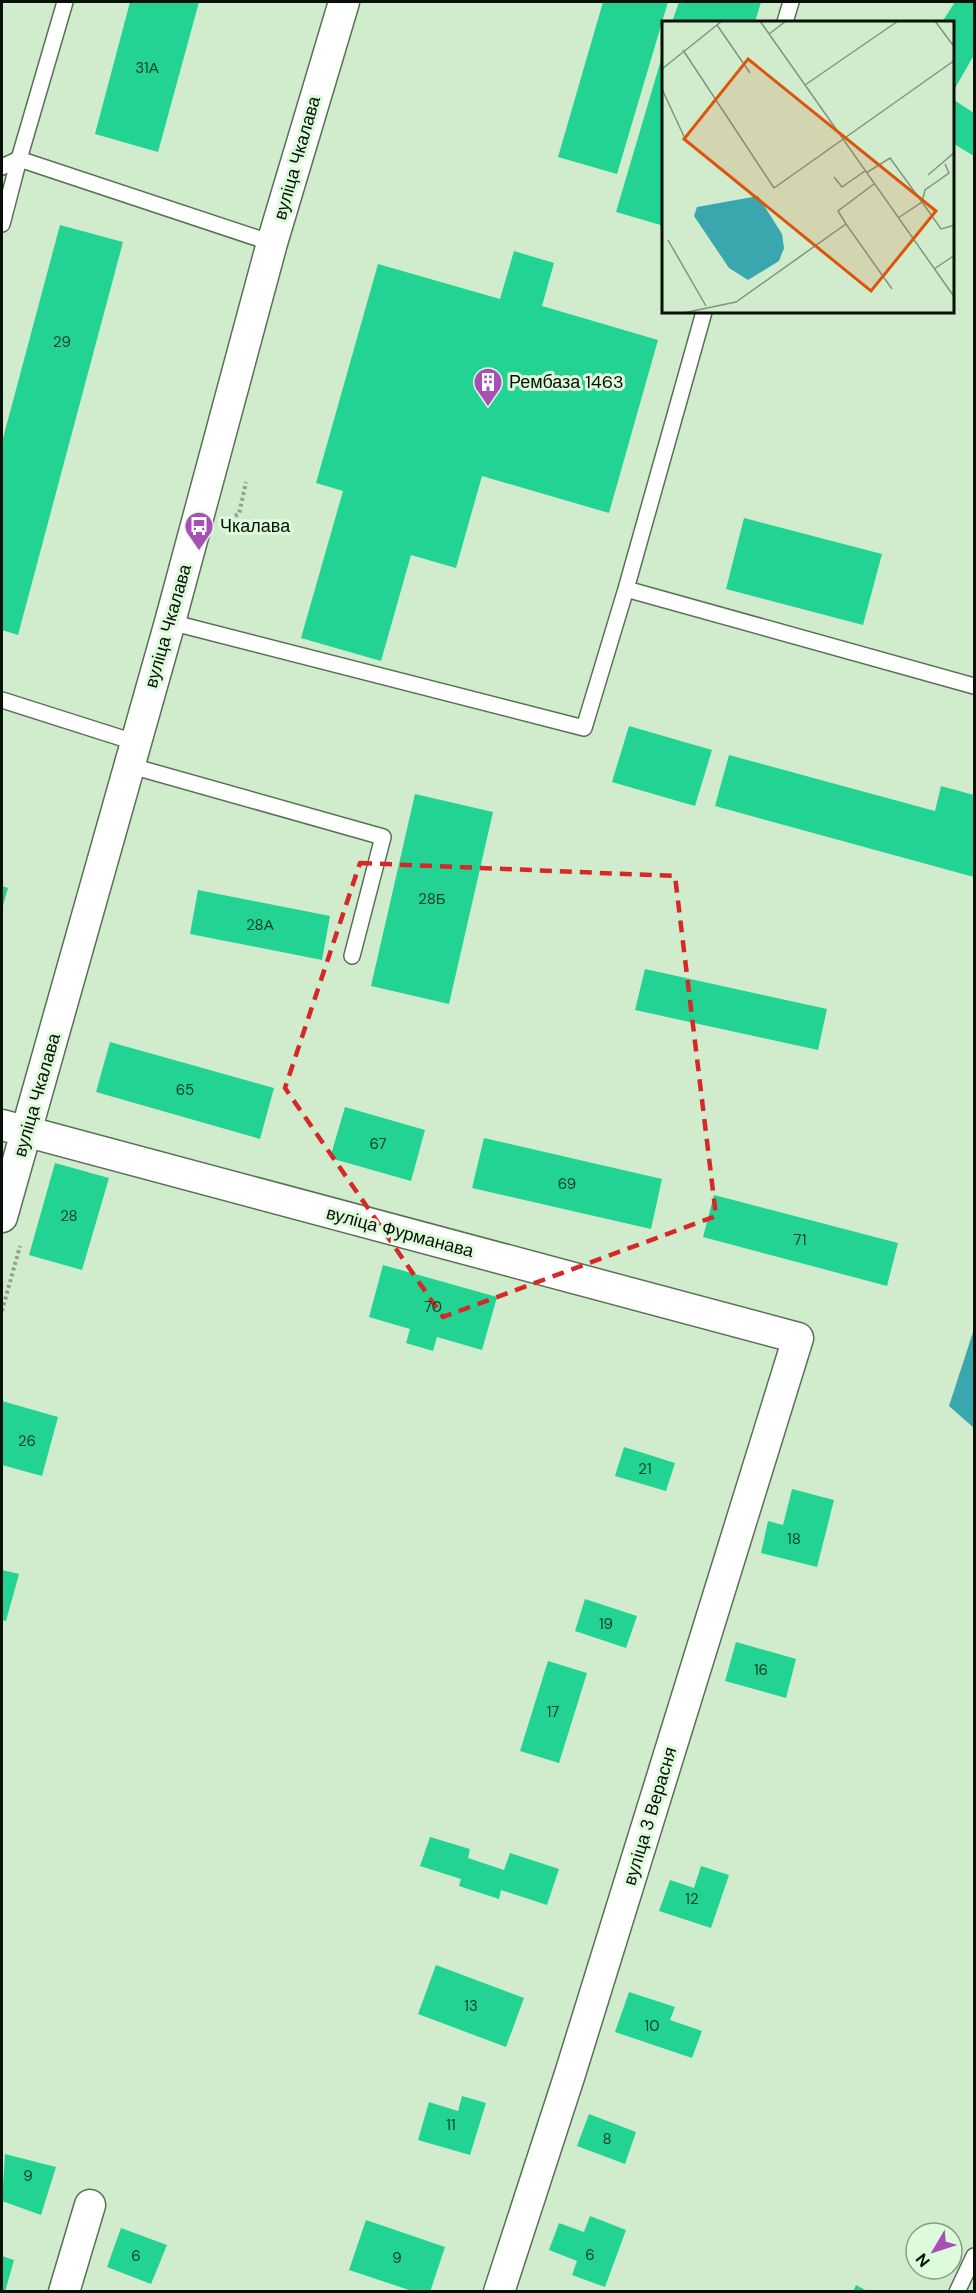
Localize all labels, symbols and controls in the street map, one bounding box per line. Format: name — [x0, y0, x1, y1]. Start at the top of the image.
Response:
inset map — [662, 21, 955, 314]
house number: 31А — [135, 58, 159, 78]
street label: вуліца Чкалава — [268, 92, 326, 223]
house number: 29 — [53, 332, 71, 352]
building icon: Рембаза 1463 — [472, 366, 504, 408]
place label: Рембаза 1463 — [509, 370, 624, 394]
bus stop icon: Чкалава — [183, 510, 215, 552]
place label: Чкалава — [220, 514, 291, 538]
street label: вуліца Чкалава — [139, 560, 197, 691]
house number: 28Б — [418, 889, 446, 909]
house number: 28А — [246, 915, 274, 935]
street label: вуліца Чкалава — [8, 1029, 66, 1160]
house number: 65 — [176, 1080, 194, 1100]
house number: 67 — [369, 1134, 387, 1154]
house number: 69 — [558, 1174, 576, 1194]
street label: вуліца Фурманава — [324, 1201, 477, 1263]
house number: 28 — [60, 1206, 78, 1226]
house number: 71 — [794, 1230, 806, 1250]
house number: 70 — [424, 1297, 442, 1317]
house number: 26 — [18, 1431, 36, 1451]
house number: 21 — [638, 1459, 652, 1479]
house number: 18 — [787, 1529, 801, 1549]
house number: 19 — [599, 1614, 613, 1634]
house number: 16 — [754, 1660, 768, 1680]
house number: 17 — [547, 1702, 559, 1722]
street label: вуліца 3 Верасня — [618, 1744, 682, 1888]
house number: 12 — [685, 1889, 699, 1909]
house number: 13 — [464, 1996, 478, 2016]
house number: 10 — [645, 2016, 659, 2036]
house number: 11 — [446, 2115, 456, 2135]
house number: 8 — [602, 2129, 612, 2149]
house number: 9 — [23, 2166, 33, 2186]
north arrow — [904, 2221, 964, 2281]
house number: 6 — [585, 2245, 595, 2265]
house number: 6 — [131, 2246, 141, 2266]
house number: 9 — [392, 2248, 402, 2268]
text: N — [911, 2249, 935, 2271]

